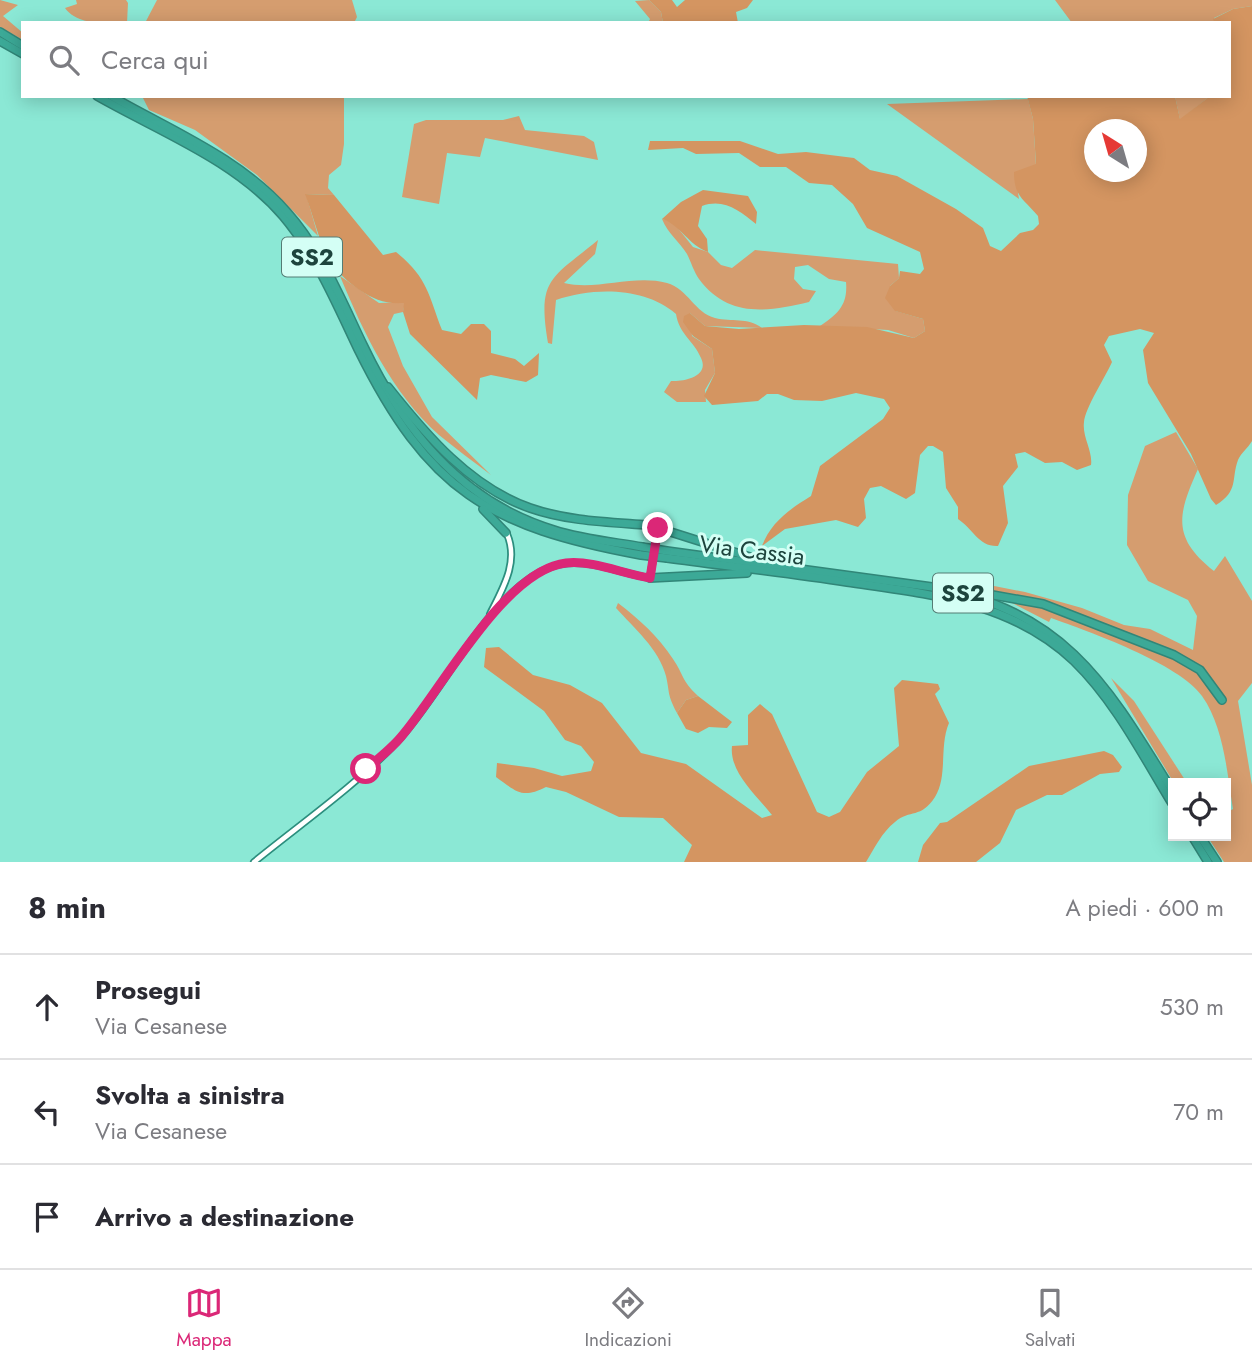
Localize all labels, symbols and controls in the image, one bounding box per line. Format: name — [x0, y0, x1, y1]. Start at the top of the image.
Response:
search box — [21, 21, 1231, 98]
icon: search — [45, 41, 83, 79]
text: Cerca qui — [101, 41, 209, 79]
north arrow — [1084, 119, 1147, 182]
road number: SS2 — [282, 238, 342, 276]
route end — [642, 512, 673, 543]
street label: Via Cassia — [697, 526, 807, 574]
road number: SS2 — [933, 573, 993, 612]
route start — [350, 753, 381, 784]
map controls — [1168, 778, 1231, 841]
button: locate — [1168, 778, 1231, 841]
text: 8 min — [28, 886, 106, 929]
text: A piedi · 600 m — [1066, 891, 1224, 925]
text: Prosegui — [95, 971, 201, 1009]
icon: ahead — [28, 988, 66, 1026]
text: 530 m — [1160, 990, 1224, 1024]
text: Via Cesanese — [95, 1009, 227, 1043]
text: Svolta a sinistra — [95, 1076, 285, 1114]
icon: left — [28, 1093, 66, 1131]
text: 70 m — [1173, 1095, 1224, 1129]
text: Via Cesanese — [95, 1114, 227, 1148]
icon: arrive — [28, 1198, 66, 1236]
text: Arrivo a destinazione — [95, 1198, 354, 1236]
tab: Mappa — [176, 1284, 232, 1353]
tab: Indicazioni — [584, 1284, 672, 1353]
tab: Salvati — [1025, 1284, 1076, 1353]

